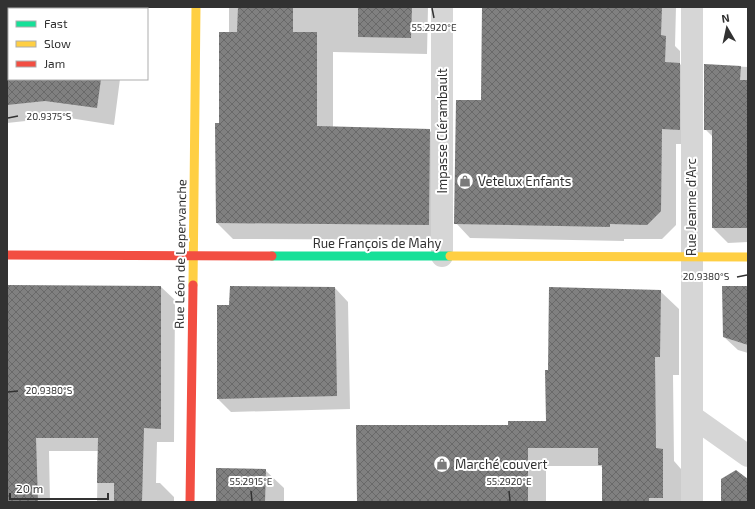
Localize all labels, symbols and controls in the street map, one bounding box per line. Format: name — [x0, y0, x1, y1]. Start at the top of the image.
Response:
legend — [8, 8, 148, 80]
north arrow — [707, 8, 747, 48]
text: N — [720, 11, 730, 25]
text: Fast — [44, 16, 68, 30]
text: 55.2920°E — [411, 21, 457, 33]
text: Slow — [44, 36, 71, 50]
text: Jam — [44, 56, 65, 70]
street label: Impasse Clérambault — [434, 68, 450, 194]
text: 20.9375°S — [27, 110, 72, 122]
street label: Rue Jeanne d'Arc — [683, 158, 699, 256]
shop icon: Vetelux Enfants — [455, 171, 475, 191]
place label: Vetelux Enfants — [478, 173, 571, 189]
street label: Rue Léon de Lepervanche — [171, 179, 189, 329]
street label: Rue François de Mahy — [313, 235, 441, 252]
text: 20.9380°S — [683, 270, 730, 282]
text: 20.9380°S — [26, 384, 73, 396]
shop icon: Marché couvert — [432, 454, 452, 474]
place label: Marché couvert — [455, 456, 547, 472]
scale bar — [10, 475, 108, 501]
text: 55.2915°E — [230, 475, 273, 487]
text: 55.2920°E — [486, 475, 532, 487]
text: 20 m — [16, 481, 43, 495]

